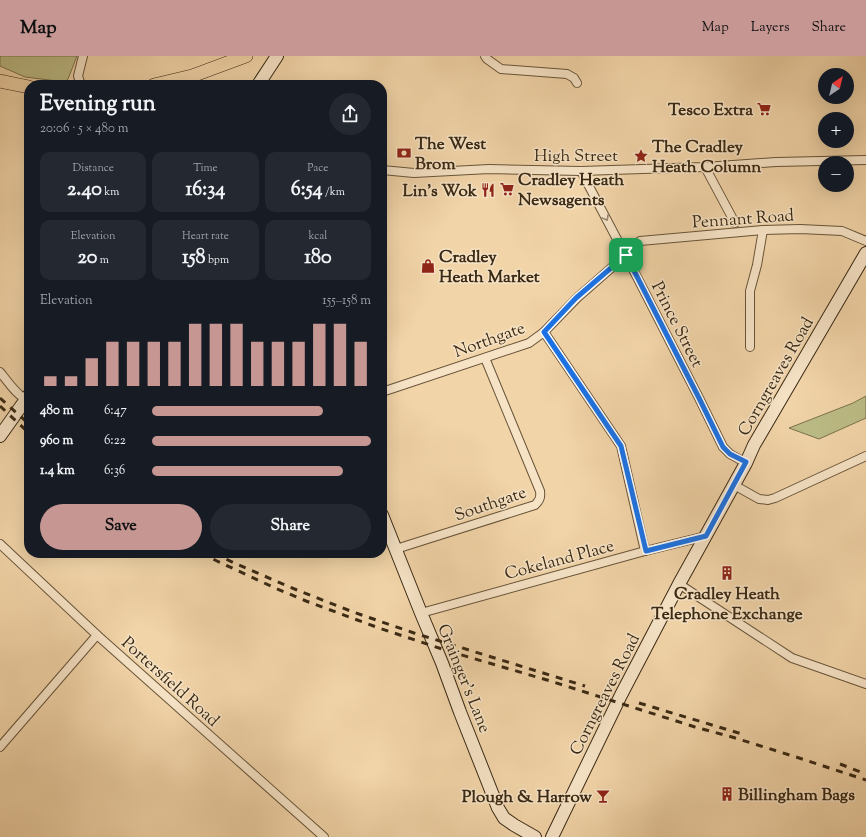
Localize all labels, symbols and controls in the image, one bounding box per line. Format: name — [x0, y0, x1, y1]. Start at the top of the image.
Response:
text: Map — [20, 15, 57, 42]
text: Map — [702, 18, 729, 38]
text: Layers — [751, 18, 789, 38]
text: Share — [811, 18, 846, 38]
north arrow — [818, 68, 854, 104]
map controls — [818, 68, 854, 192]
text: Evening run — [40, 89, 156, 121]
button: share — [329, 93, 371, 135]
place label: Tesco Extra — [668, 99, 753, 123]
supermarket icon: Tesco Extra — [756, 101, 772, 117]
button: + — [818, 112, 854, 148]
text: 20:06 · 5 × 480 m — [40, 120, 129, 138]
place label: The West Brom — [415, 133, 486, 177]
place label: The Cradley Heath Column — [652, 136, 762, 180]
bank icon: The West Brom — [396, 145, 412, 161]
street label: High Street — [534, 145, 618, 169]
place icon: The Cradley Heath Column — [633, 148, 649, 164]
button: − — [818, 156, 854, 192]
text: Distance — [72, 160, 114, 176]
text: Time — [193, 160, 218, 176]
text: Pace — [307, 160, 328, 176]
place label: Cradley Heath Newsagents — [518, 169, 624, 213]
text: 2.40 — [67, 176, 102, 205]
text: 16:34 — [186, 176, 225, 205]
text: 6:54 — [291, 176, 323, 205]
place label: Lin's Wok — [402, 180, 478, 204]
supermarket icon: Cradley Heath Newsagents — [499, 181, 515, 197]
restaurant icon: Lin's Wok — [480, 182, 496, 198]
text: km — [102, 184, 119, 200]
text: /km — [323, 184, 345, 200]
street label: Pennant Road — [691, 204, 795, 236]
one-way arrow — [601, 213, 608, 221]
text: Elevation — [71, 228, 115, 244]
text: Heart rate — [182, 228, 229, 244]
text: kcal — [308, 228, 327, 244]
pin — [609, 238, 643, 272]
text: 20 — [77, 244, 97, 273]
text: 158 — [182, 244, 206, 273]
text: 180 — [304, 244, 332, 273]
icon: arrive — [615, 244, 637, 266]
place label: Cradley Heath Market — [439, 246, 540, 290]
text: m — [97, 252, 109, 268]
text: bpm — [206, 252, 229, 268]
shop icon: Cradley Heath Market — [420, 258, 436, 274]
street label: Prince Street — [644, 278, 708, 372]
text: Elevation — [40, 292, 93, 310]
text: 155–158 m — [322, 292, 371, 310]
street label: Corngreaves Road — [733, 313, 821, 441]
street label: Northgate — [451, 317, 529, 365]
text: 480 m — [40, 402, 73, 420]
text: 6:47 — [104, 402, 127, 420]
text: 960 m — [40, 432, 73, 450]
text: 6:22 — [104, 432, 126, 450]
text: 1.4 km — [40, 462, 75, 480]
text: 6:36 — [104, 462, 125, 480]
street label: Southgate — [452, 481, 530, 528]
button: Save — [40, 504, 202, 550]
button: Share — [210, 504, 371, 550]
street label: Cokeland Place — [502, 535, 617, 587]
building icon: Cradley Heath Telephone Exchange — [719, 565, 735, 581]
place label: Cradley Heath Telephone Exchange — [651, 583, 803, 627]
street label: Grainger's Lane — [430, 621, 496, 737]
street label: Corngreaves Road — [565, 629, 647, 760]
street label: Portersfield Road — [115, 632, 224, 733]
place label: Billingham Bags — [738, 784, 855, 808]
place label: Plough & Harrow — [462, 786, 592, 810]
building icon: Billingham Bags — [719, 786, 735, 802]
bar icon: Plough & Harrow — [595, 788, 611, 804]

